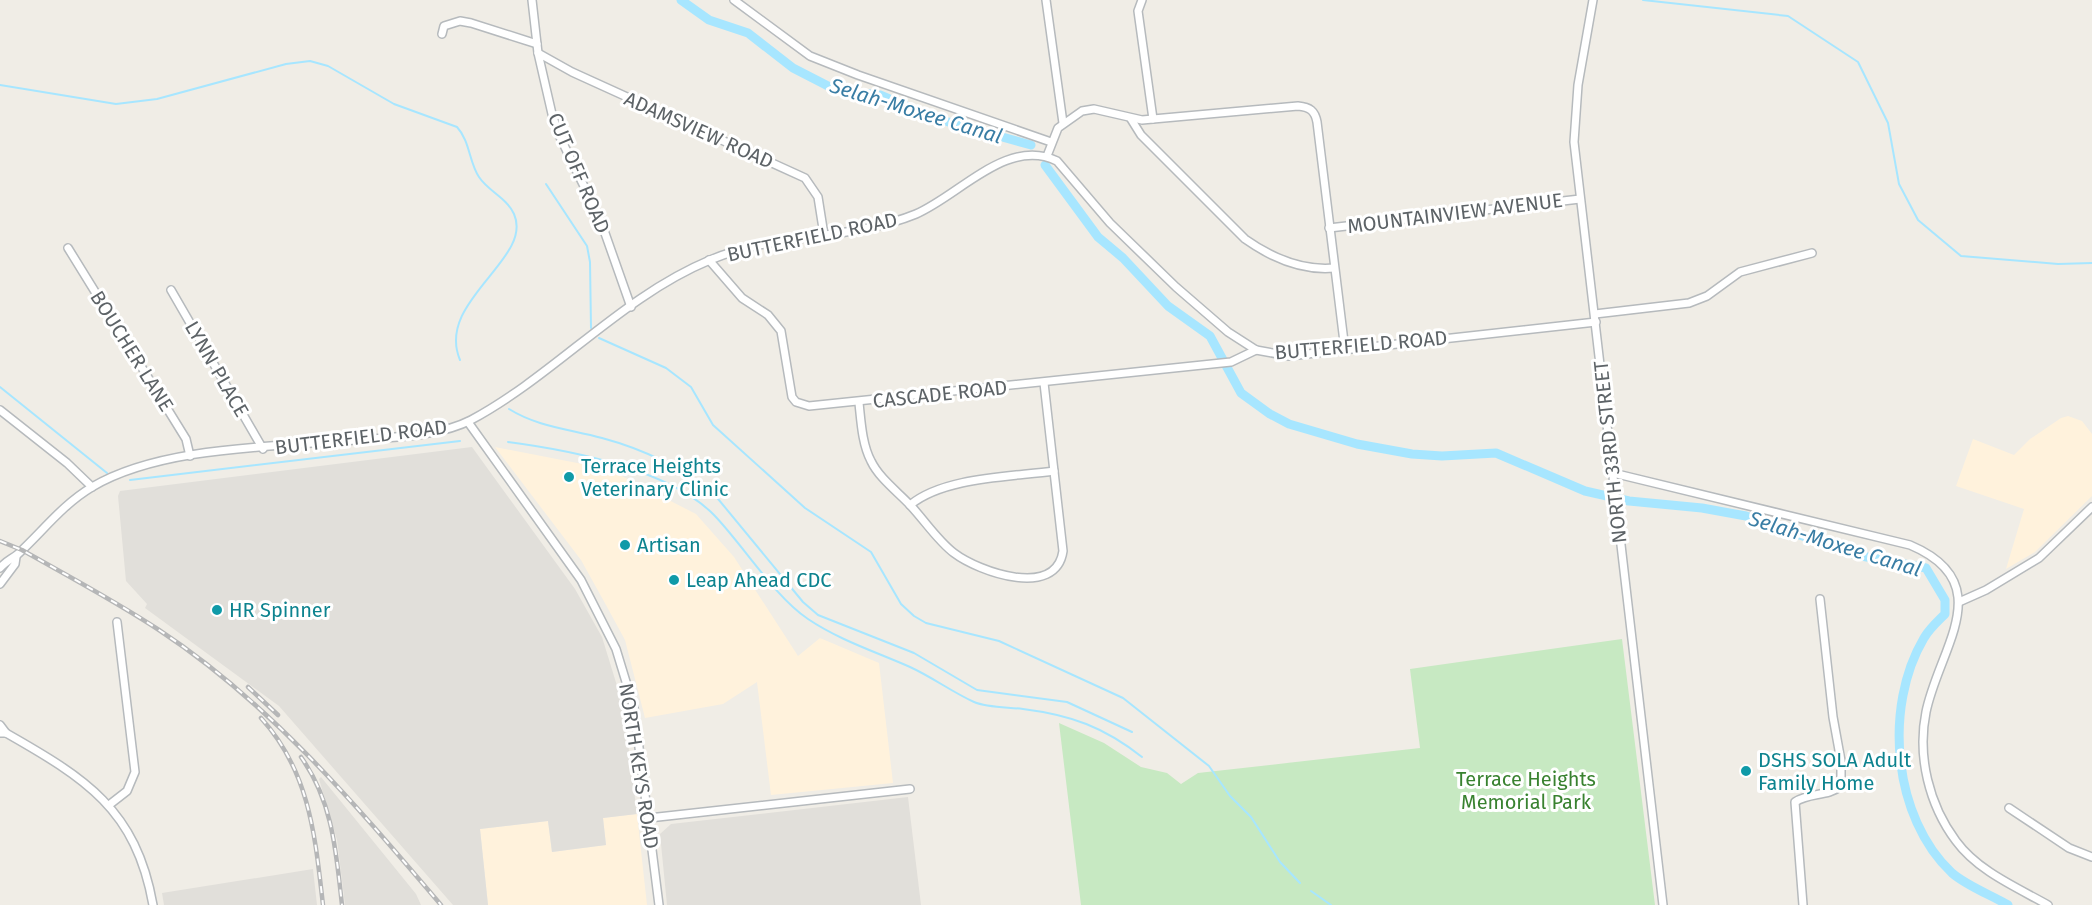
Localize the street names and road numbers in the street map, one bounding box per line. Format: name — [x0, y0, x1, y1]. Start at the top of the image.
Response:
street label: ADAMSVIEW ROAD — [621, 86, 777, 174]
street label: CUT OFF ROAD — [543, 109, 615, 237]
street label: MOUNTAINVIEW AVENUE — [1346, 188, 1564, 238]
street label: BUTTERFIELD ROAD — [725, 207, 899, 267]
street label: BOUCHER LANE — [85, 286, 179, 416]
street label: LYNN PLACE — [180, 317, 254, 421]
street label: BUTTERFIELD ROAD — [1274, 325, 1448, 365]
street label: NORTH 33RD STREET — [1588, 359, 1632, 544]
street label: CASCADE ROAD — [872, 375, 1008, 413]
street label: BUTTERFIELD ROAD — [274, 415, 448, 459]
street label: NORTH KEYS ROAD — [614, 681, 664, 851]

